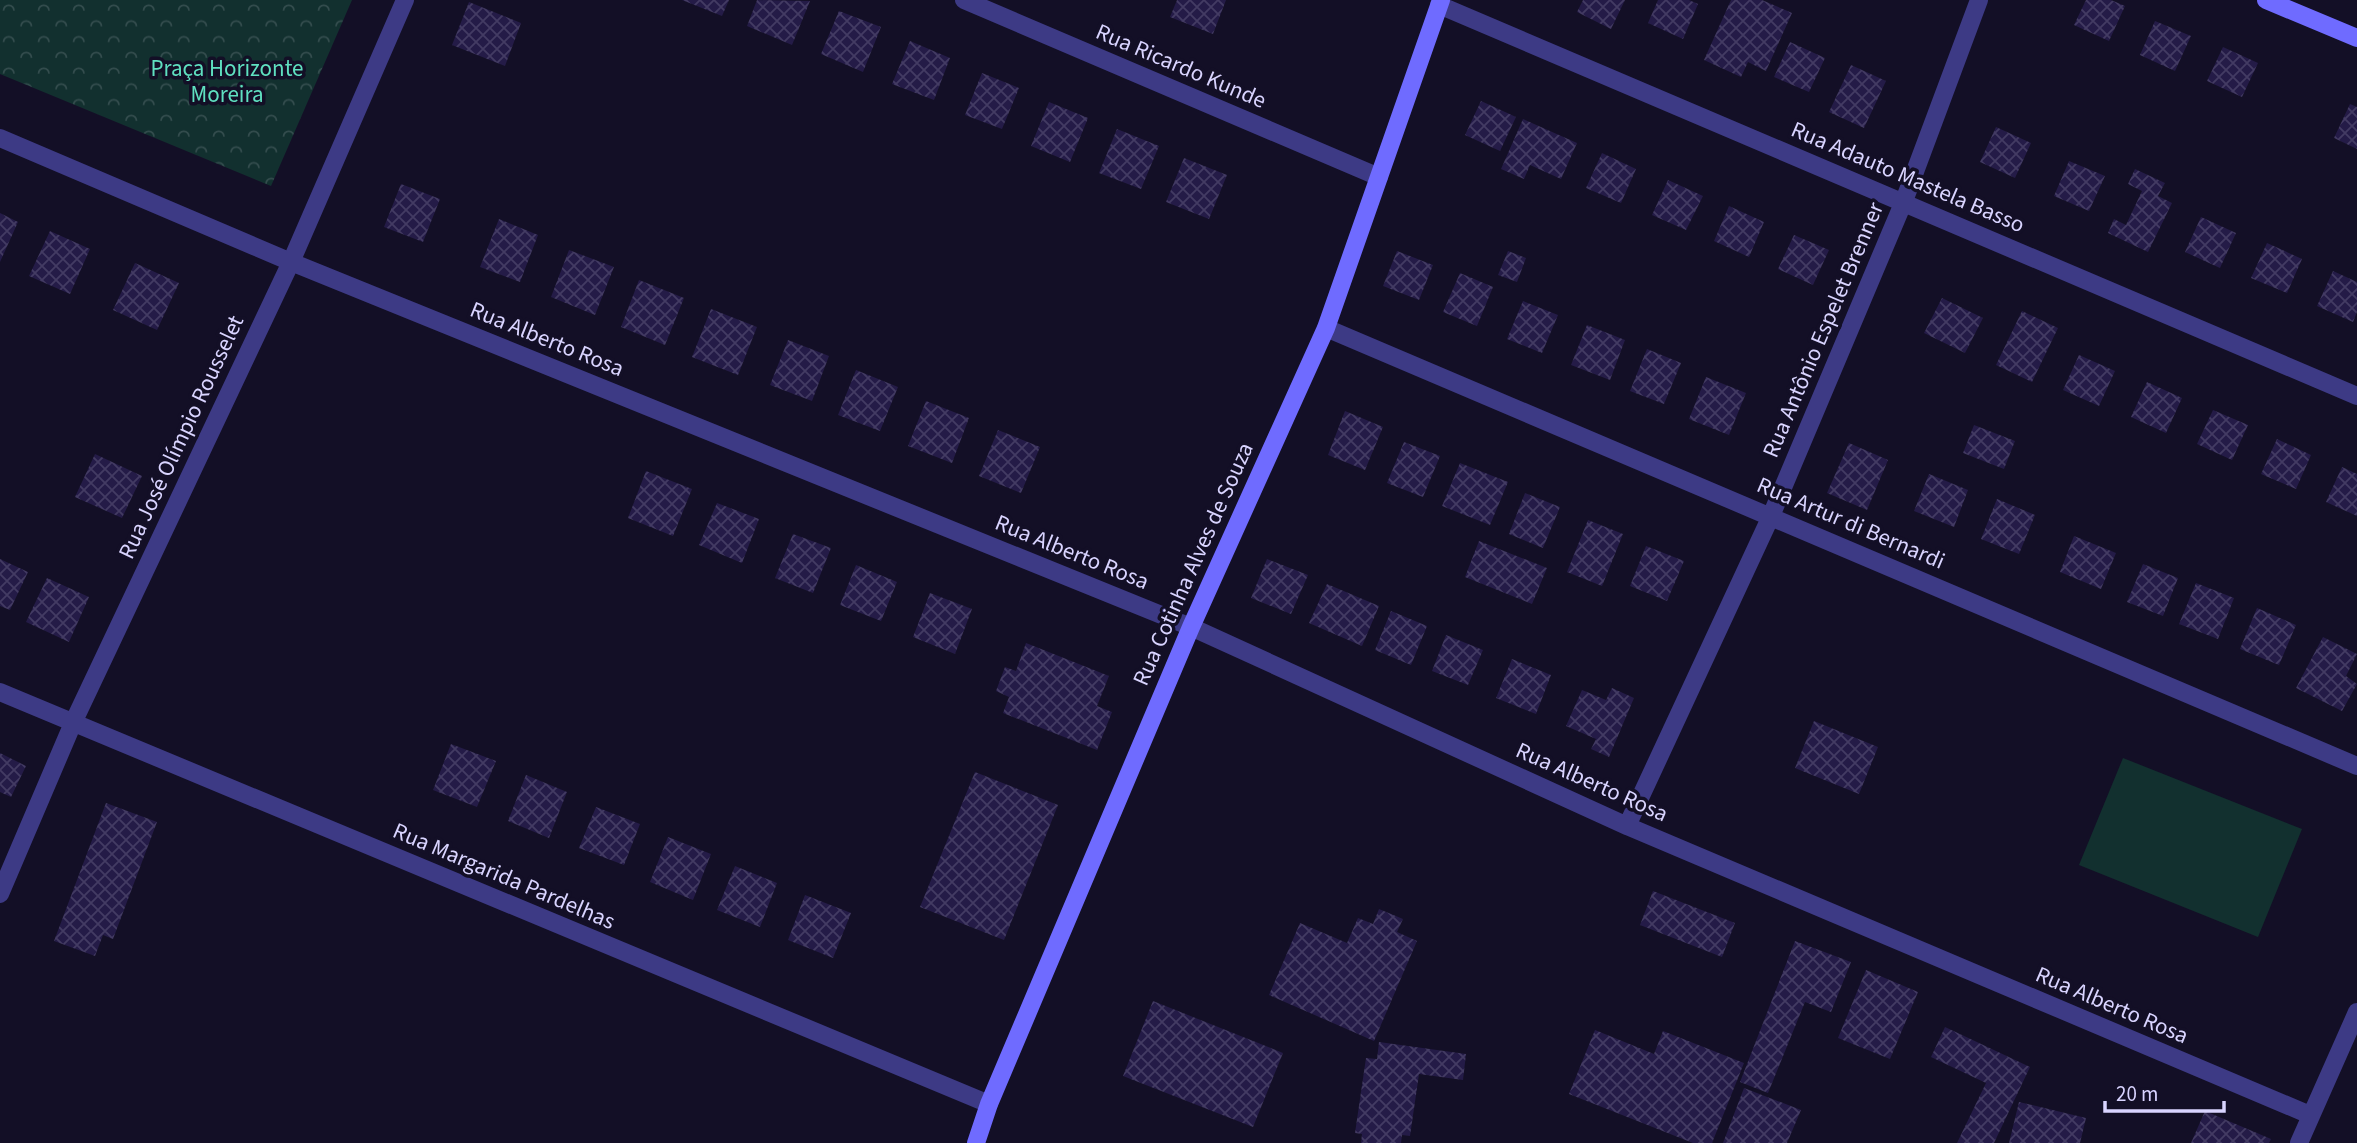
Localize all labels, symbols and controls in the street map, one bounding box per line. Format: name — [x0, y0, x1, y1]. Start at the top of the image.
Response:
street label: Rua Ricardo Kunde — [1091, 15, 1271, 117]
park label: Praça Horizonte Moreira — [150, 52, 304, 111]
street label: Rua Adauto Mastela Basso — [1786, 113, 2030, 241]
street label: Rua Antônio Espelet Brenner — [1754, 196, 1892, 463]
street label: Rua Alberto Rosa — [465, 293, 629, 385]
street label: Rua José Olímpio Rousselet — [110, 309, 252, 564]
street label: Rua Cotinha Alves de Souza — [1124, 437, 1262, 691]
street label: Rua Artur di Bernardi — [1752, 468, 1950, 578]
street label: Rua Alberto Rosa — [990, 506, 1154, 598]
street label: Rua Alberto Rosa — [1511, 734, 1673, 830]
street label: Rua Margarida Pardelhas — [388, 814, 620, 938]
street label: Rua Alberto Rosa — [2030, 958, 2194, 1052]
scale bar — [2105, 1070, 2224, 1114]
text: 20 m — [2116, 1079, 2158, 1109]

